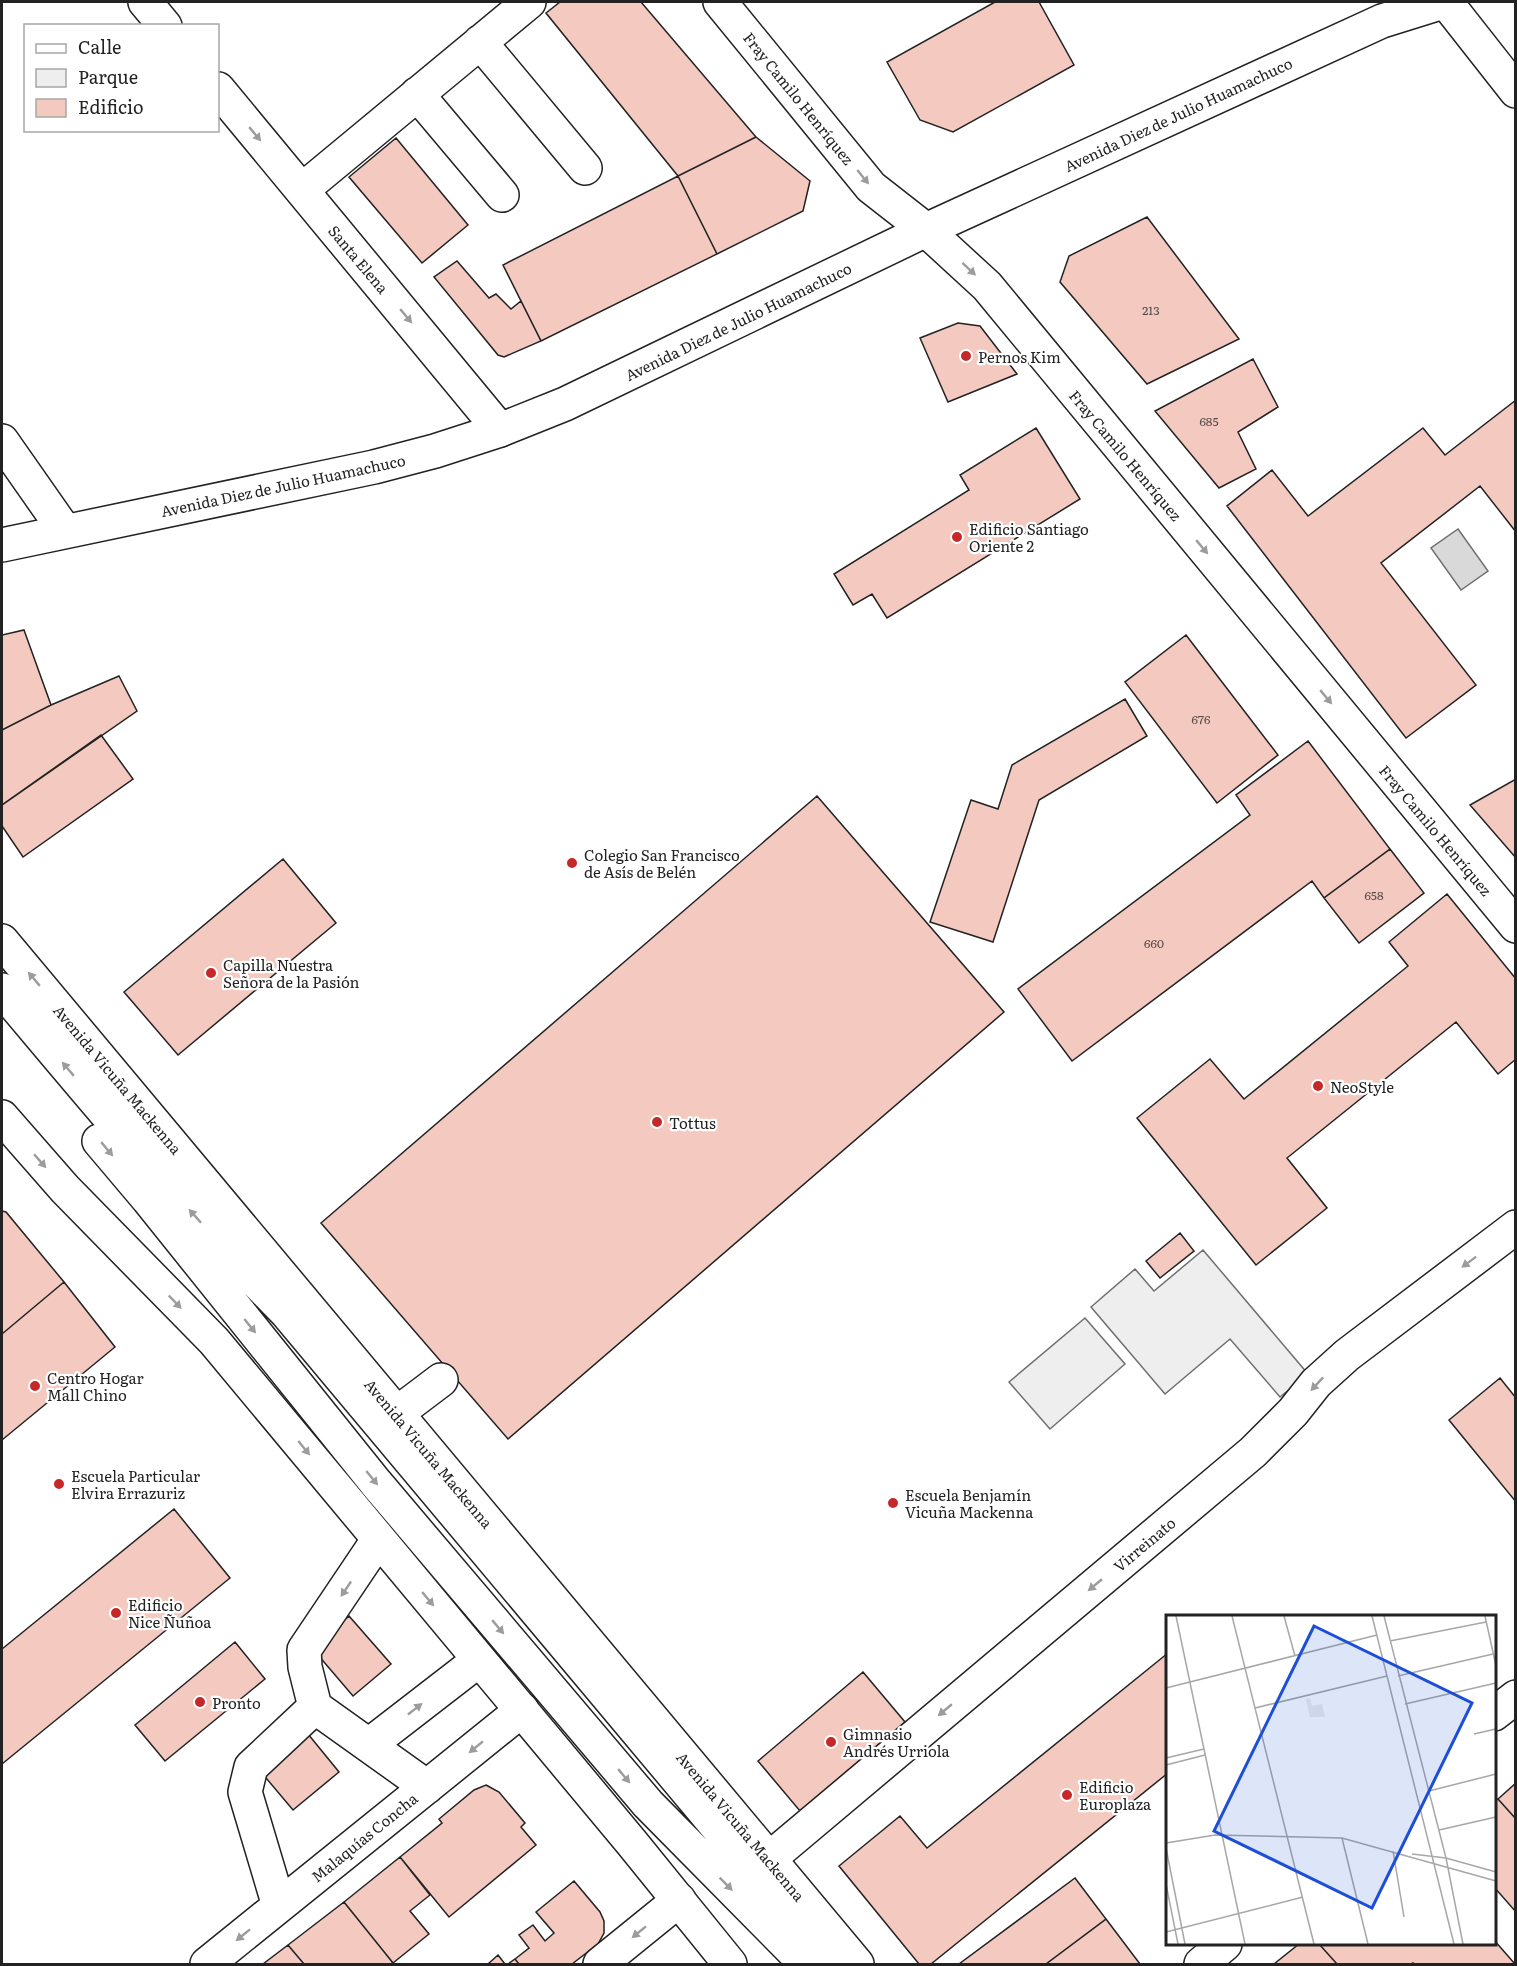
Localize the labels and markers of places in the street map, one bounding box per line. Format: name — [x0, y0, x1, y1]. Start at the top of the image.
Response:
place label: Pernos Kim — [978, 345, 1061, 368]
marker: Pernos Kim — [959, 349, 973, 363]
place label: Edificio Santiago Oriente 2 — [969, 517, 1089, 557]
marker: Edificio Santiago Oriente 2 — [950, 530, 964, 544]
place label: Colegio San Francisco de Asís de Belén — [584, 843, 740, 883]
marker: Colegio San Francisco de Asís de Belén — [565, 856, 579, 870]
place label: Capilla Nuestra Señora de la Pasión — [223, 953, 360, 993]
marker: Capilla Nuestra Señora de la Pasión — [204, 966, 218, 980]
place label: NeoStyle — [1330, 1075, 1394, 1098]
marker: NeoStyle — [1311, 1079, 1325, 1093]
place label: Tottus — [669, 1111, 716, 1134]
marker: Tottus — [650, 1115, 664, 1129]
place label: Centro Hogar Mall Chino — [47, 1366, 144, 1406]
marker: Centro Hogar Mall Chino — [28, 1379, 42, 1393]
place label: Escuela Particular Elvira Errazuriz — [71, 1464, 200, 1504]
marker: Escuela Particular Elvira Errazuriz — [52, 1477, 66, 1491]
place label: Escuela Benjamín Vicuña Mackenna — [905, 1483, 1034, 1523]
marker: Escuela Benjamín Vicuña Mackenna — [886, 1496, 900, 1510]
place label: Edificio Nice Ñuñoa — [128, 1593, 212, 1633]
marker: Edificio Nice Ñuñoa — [109, 1606, 123, 1620]
place label: Pronto — [212, 1691, 261, 1714]
marker: Pronto — [193, 1695, 207, 1709]
place label: Gimnasio Andrés Urriola — [843, 1722, 951, 1762]
marker: Gimnasio Andrés Urriola — [824, 1735, 838, 1749]
place label: Edificio Europlaza — [1079, 1775, 1152, 1815]
marker: Edificio Europlaza — [1060, 1788, 1074, 1802]

